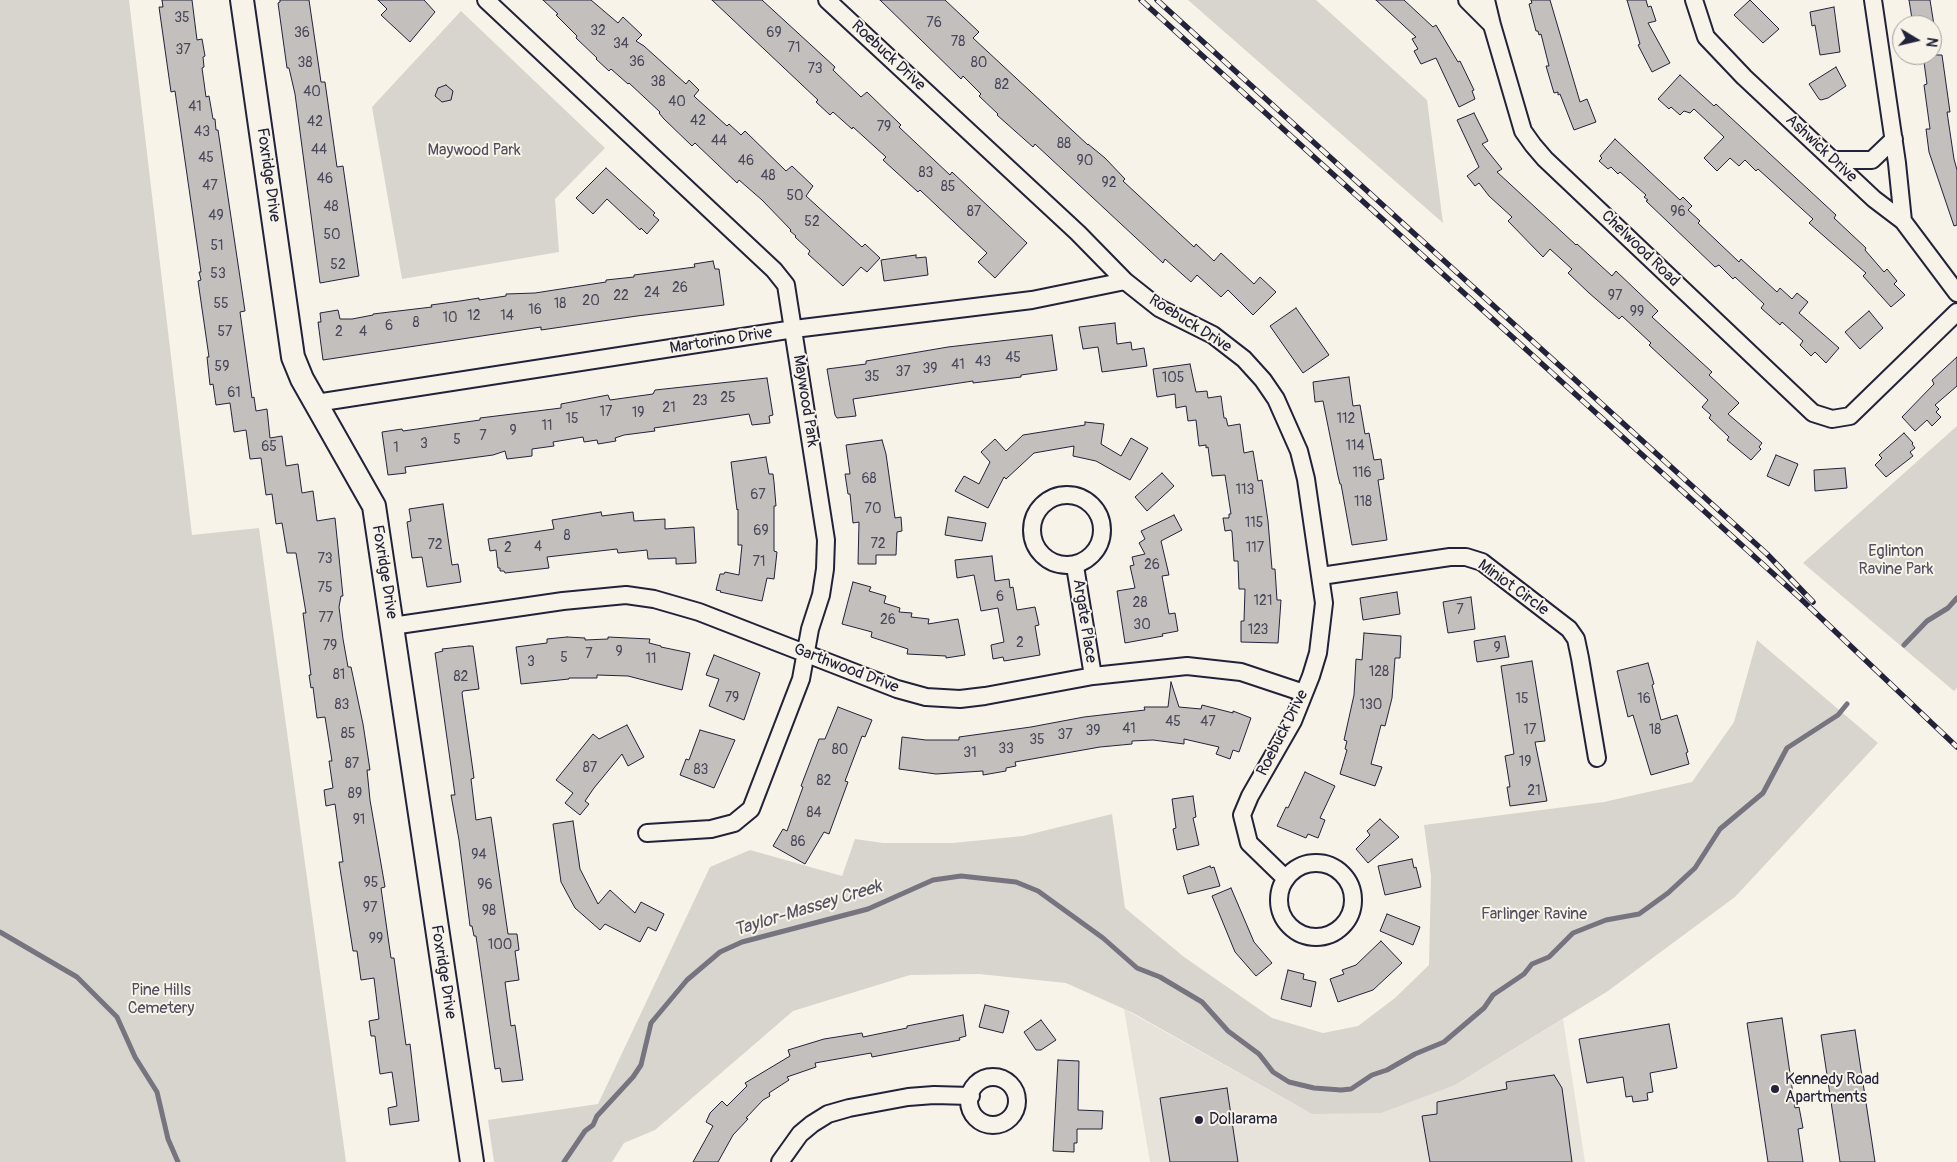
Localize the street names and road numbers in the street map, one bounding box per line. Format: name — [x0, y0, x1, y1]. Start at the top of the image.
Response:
street label: Roebuck Drive — [847, 17, 929, 95]
street label: Ashwick Drive — [1781, 111, 1861, 187]
street label: Foxridge Drive — [252, 127, 284, 223]
street label: Chelwood Road — [1597, 207, 1683, 291]
street label: Roebuck Drive — [1145, 291, 1235, 357]
street label: Martorino Drive — [668, 323, 774, 359]
street label: Maywood Park — [788, 354, 822, 448]
street label: Foxridge Drive — [367, 524, 401, 620]
street label: Miniot Circle — [1474, 556, 1552, 620]
street label: Argate Place — [1068, 578, 1100, 664]
street label: Garthwood Drive — [791, 640, 901, 698]
street label: Roebuck Drive — [1253, 687, 1313, 779]
street label: Foxridge Drive — [426, 924, 460, 1020]

